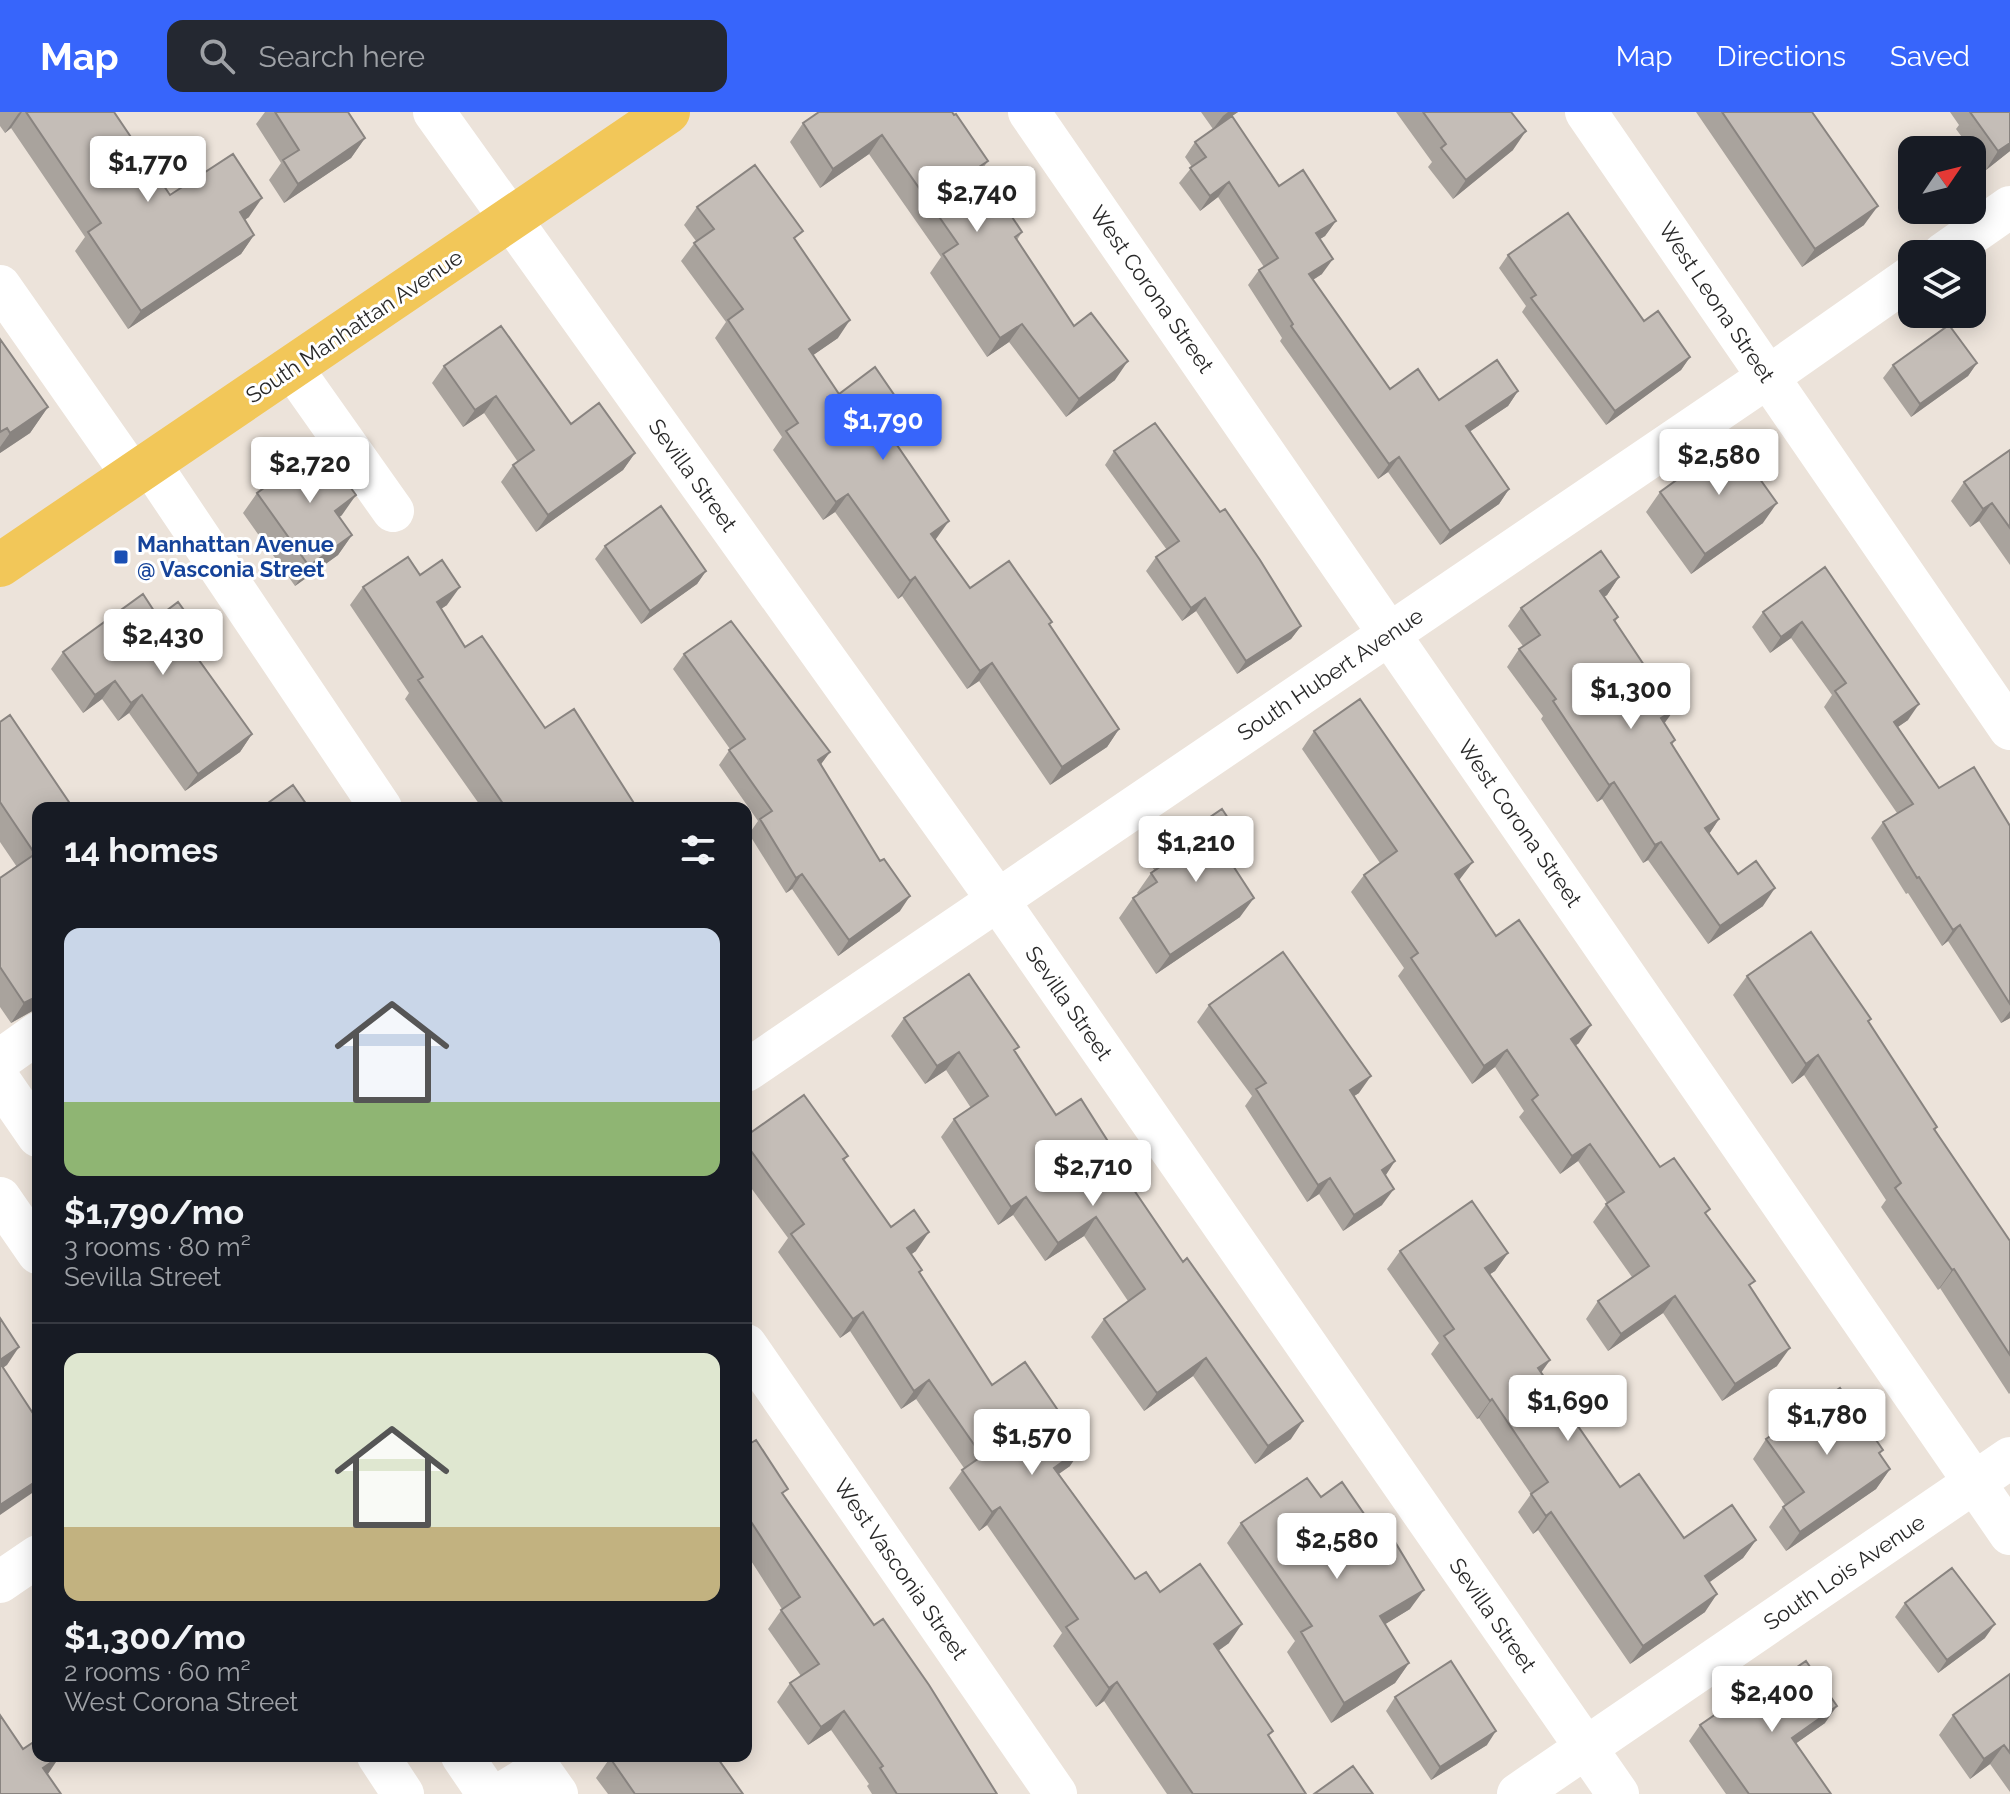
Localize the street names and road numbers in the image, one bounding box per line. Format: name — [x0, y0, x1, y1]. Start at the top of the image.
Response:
street label: West Corona Street — [1085, 200, 1220, 378]
street label: West Leona Street — [1654, 217, 1781, 388]
street label: South Manhattan Avenue — [241, 244, 467, 408]
street label: Sevilla Street — [643, 414, 743, 537]
street label: South Hubert Avenue — [1232, 602, 1428, 746]
street label: West Corona Street — [1453, 734, 1588, 912]
street label: Sevilla Street — [1020, 941, 1118, 1065]
street label: West Vasconia Street — [829, 1473, 974, 1665]
street label: South Lois Avenue — [1759, 1508, 1929, 1635]
street label: Sevilla Street — [1444, 1553, 1542, 1677]

